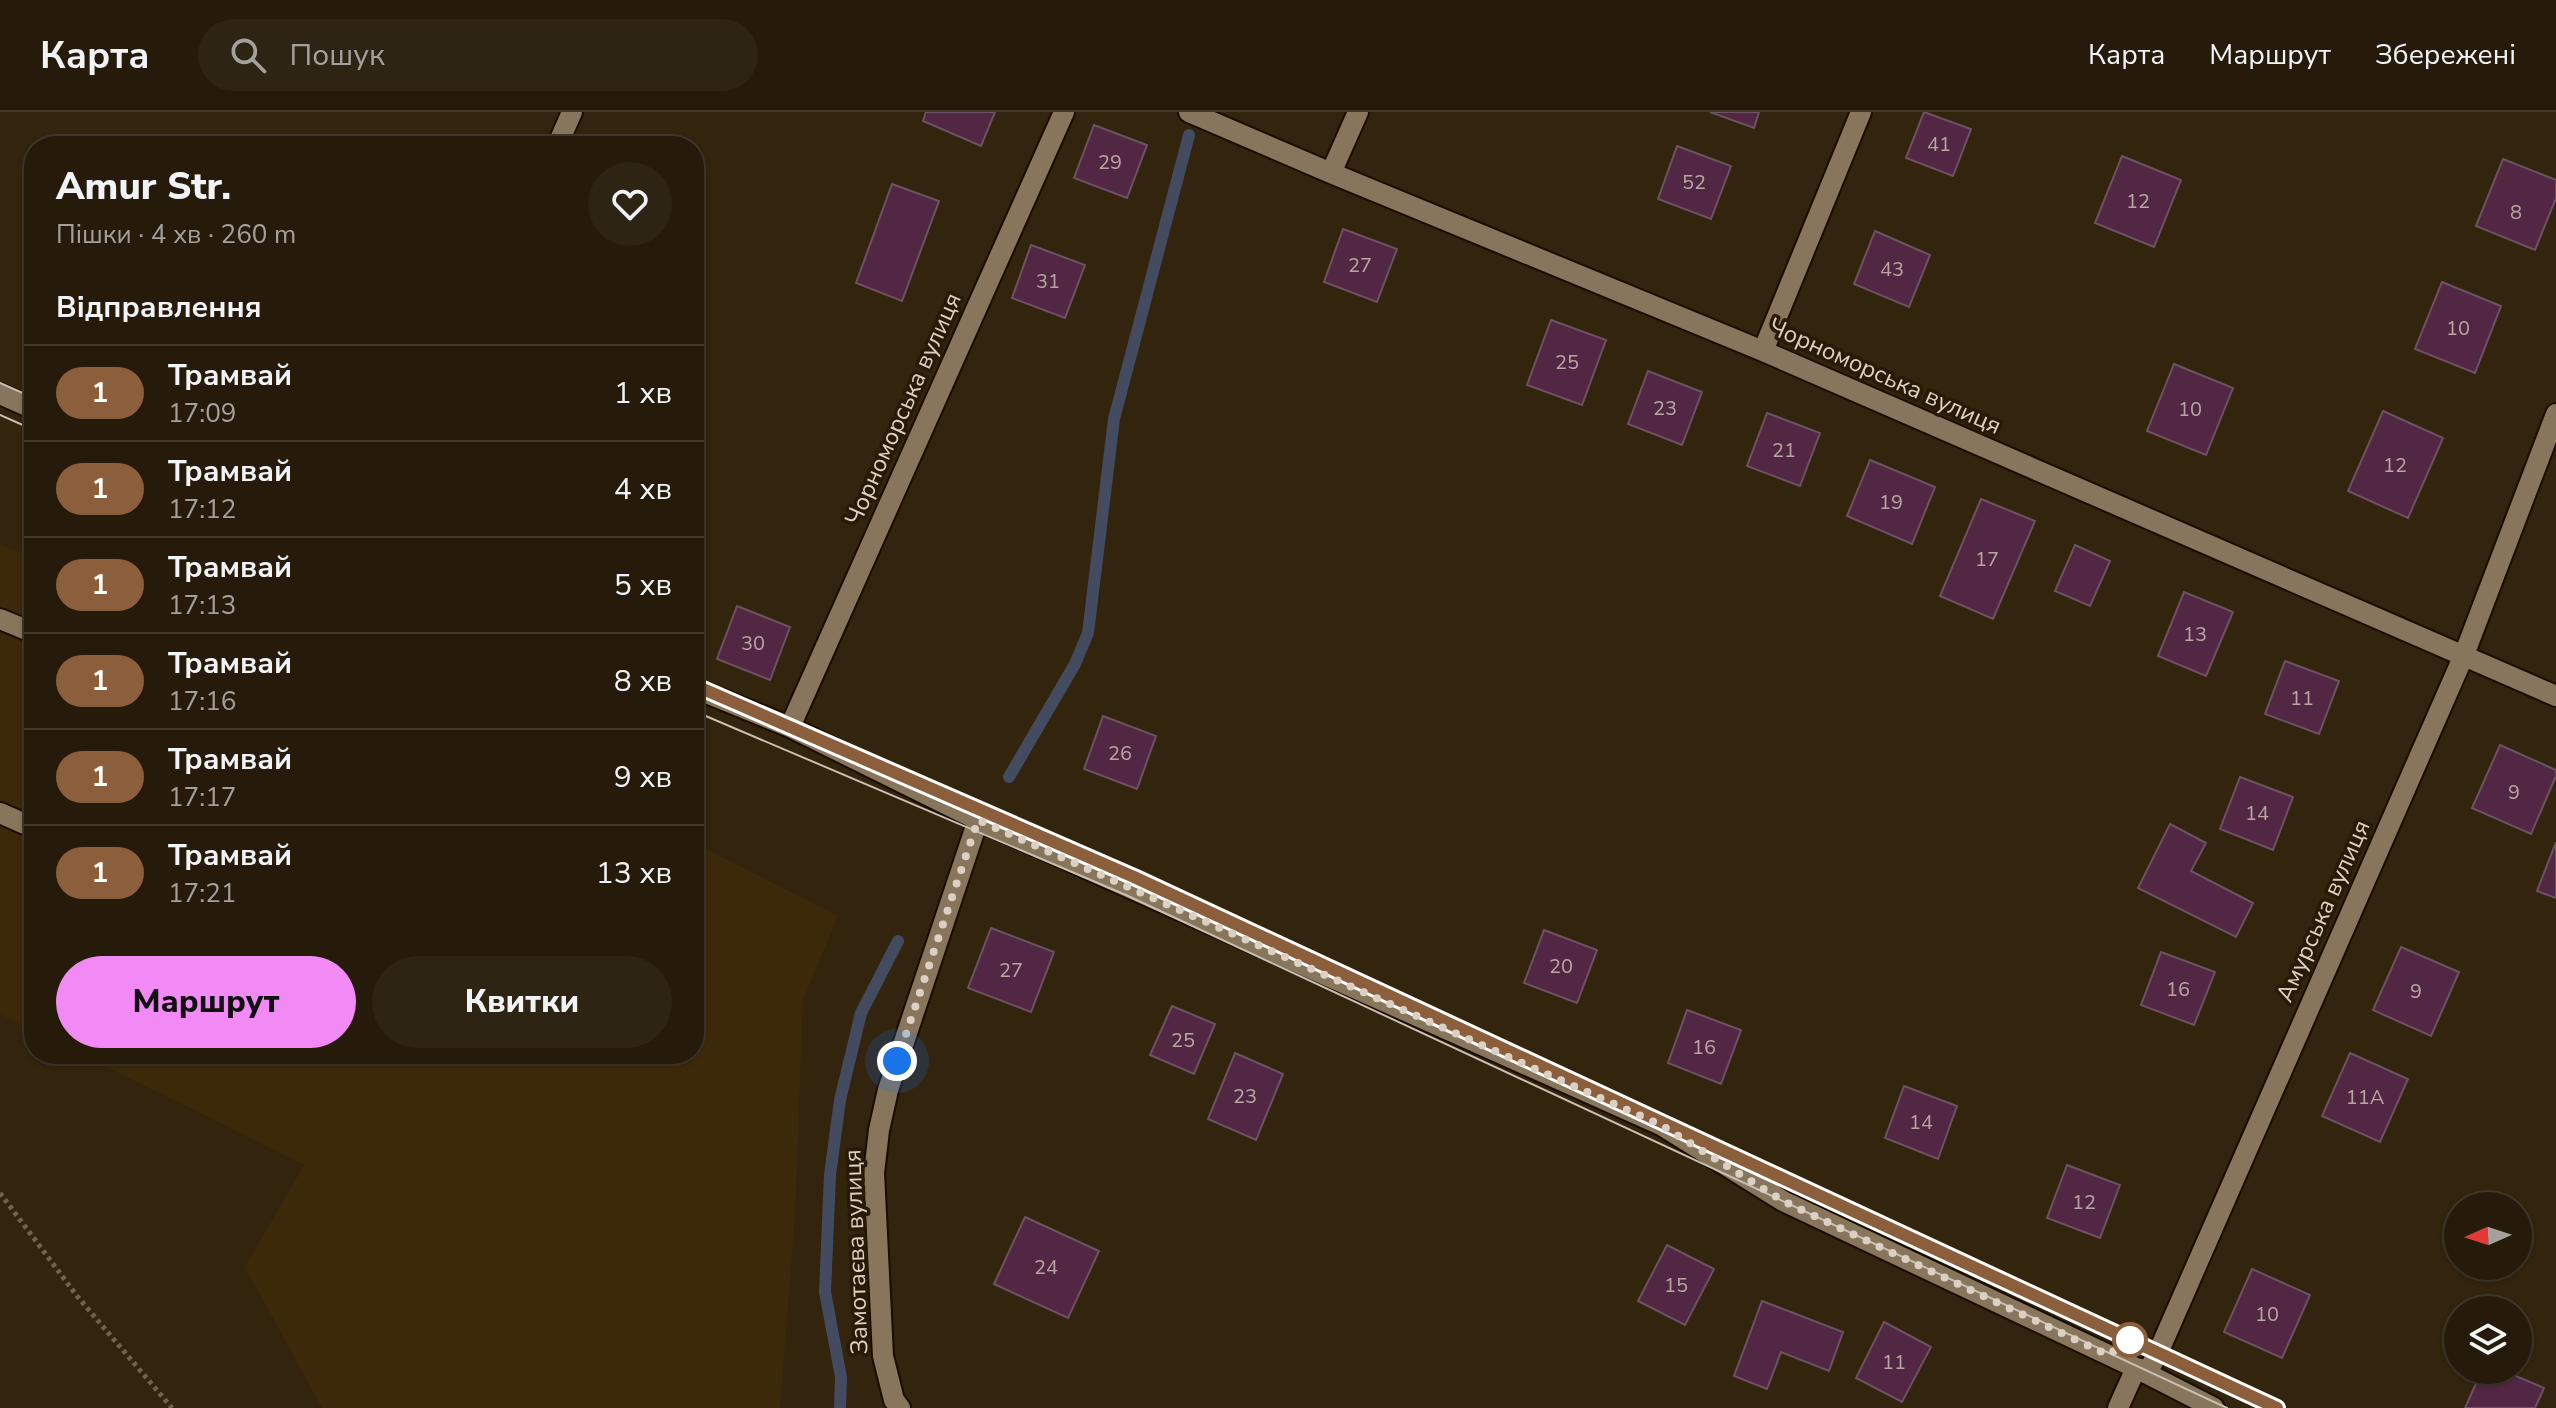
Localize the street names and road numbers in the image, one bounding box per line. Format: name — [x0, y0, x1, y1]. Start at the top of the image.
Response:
street label: Чорноморська вулиця — [837, 288, 969, 530]
street label: Чорноморська вулиця — [1764, 310, 2006, 442]
street label: Амурська вулиця — [2268, 815, 2378, 1007]
street label: Замотаєва вулиця — [836, 1149, 876, 1355]

